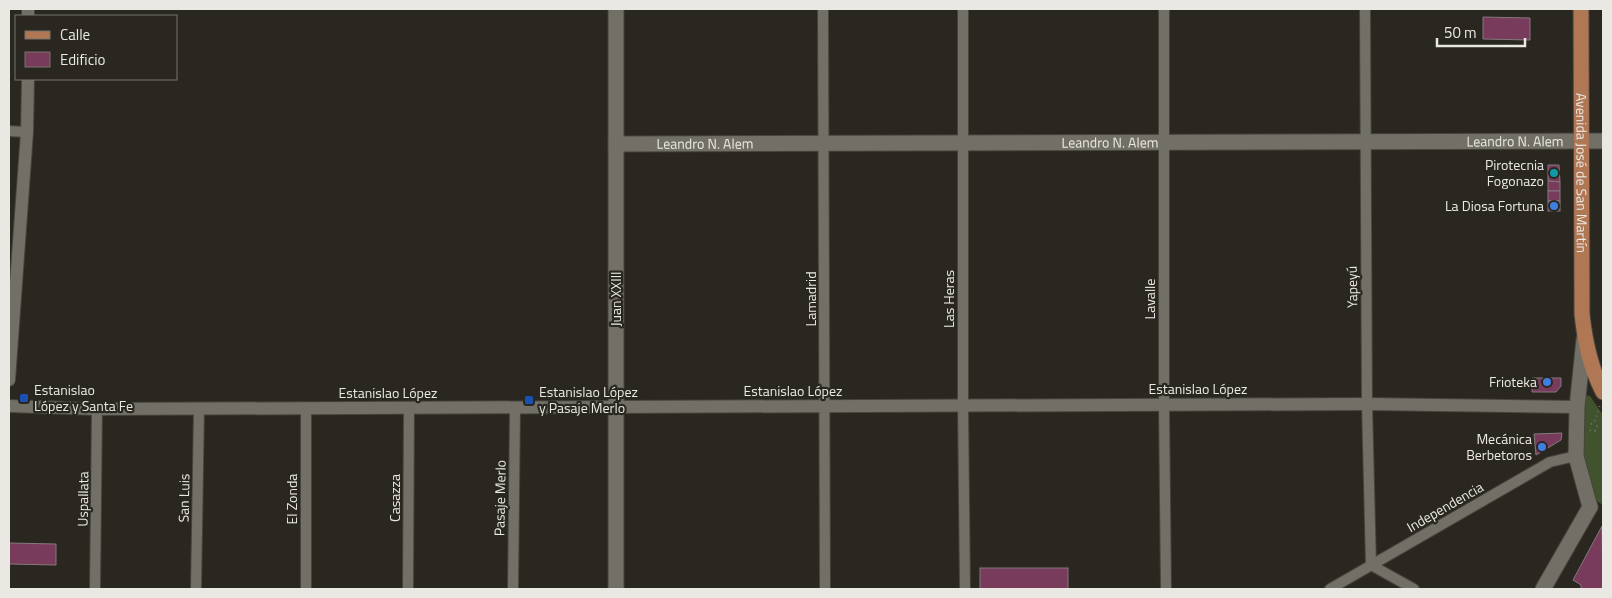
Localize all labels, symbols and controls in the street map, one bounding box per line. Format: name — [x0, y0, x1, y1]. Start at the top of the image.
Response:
legend — [15, 15, 178, 80]
scale bar — [1437, 15, 1524, 47]
text: 50 m — [1444, 21, 1477, 44]
text: Calle — [60, 23, 90, 46]
text: Edificio — [60, 48, 105, 71]
street label: Avenida José de San Martín — [1571, 93, 1593, 253]
street label: Leandro N. Alem — [1467, 130, 1563, 151]
street label: Leandro N. Alem — [1062, 131, 1158, 153]
street label: Leandro N. Alem — [657, 133, 753, 154]
place label: Pirotecnia Fogonazo — [1485, 154, 1544, 191]
marker: Pirotecnia Fogonazo — [1548, 167, 1560, 179]
place label: La Diosa Fortuna — [1445, 195, 1544, 216]
marker: La Diosa Fortuna — [1548, 200, 1560, 212]
street label: Yapeyú — [1341, 266, 1362, 308]
street label: Las Heras — [938, 270, 959, 328]
street label: Juan XXIII — [605, 271, 626, 327]
street label: Lamadrid — [800, 271, 821, 327]
street label: Lavalle — [1139, 279, 1160, 319]
place label: Frioteka — [1489, 371, 1537, 392]
marker: Frioteka — [1541, 376, 1553, 388]
street label: Estanislao López — [1149, 378, 1247, 399]
place label: Estanislao López y Santa Fe — [34, 379, 133, 416]
street label: Estanislao López — [744, 380, 842, 401]
place label: Estanislao López y Pasaje Merlo — [539, 381, 638, 418]
street label: Estanislao López — [339, 382, 437, 403]
marker: Estanislao López y Santa Fe — [18, 392, 30, 404]
marker: Estanislao López y Pasaje Merlo — [523, 394, 535, 406]
place label: Mecánica Berbetoros — [1466, 428, 1532, 465]
marker: Mecánica Berbetoros — [1536, 441, 1548, 453]
street label: Pasaje Merlo — [488, 460, 511, 536]
street label: Uspallata — [72, 471, 93, 527]
street label: San Luis — [173, 473, 194, 523]
street label: El Zonda — [281, 474, 302, 524]
street label: Casazza — [384, 474, 405, 522]
street label: Independencia — [1402, 476, 1487, 537]

